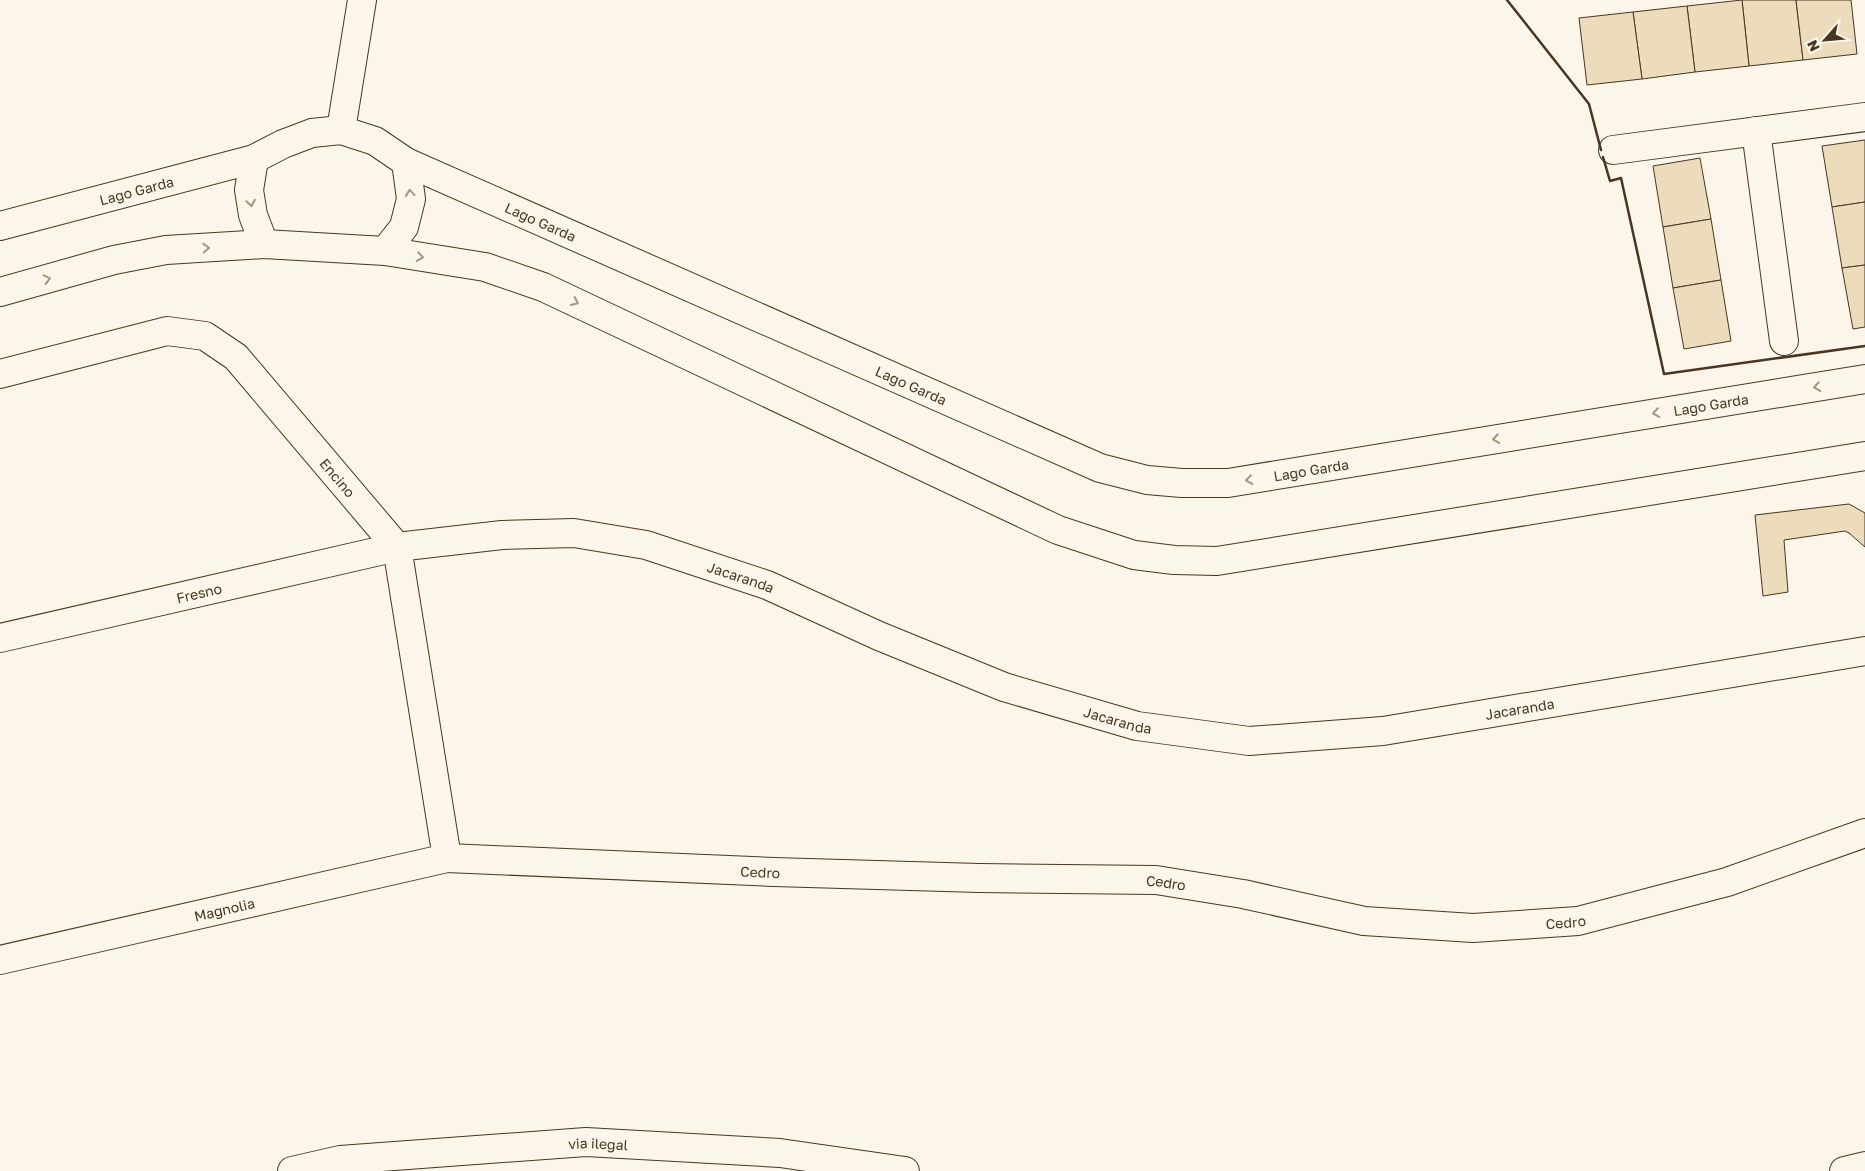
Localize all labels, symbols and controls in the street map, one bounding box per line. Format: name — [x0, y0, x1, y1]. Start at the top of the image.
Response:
north arrow — [1800, 15, 1850, 65]
text: N — [1803, 38, 1823, 55]
street label: Lago Garda — [97, 172, 175, 208]
one-way arrow — [405, 188, 416, 196]
one-way arrow — [246, 198, 256, 207]
street label: Lago Garda — [502, 198, 579, 245]
one-way arrow — [202, 242, 210, 253]
one-way arrow — [416, 251, 425, 261]
one-way arrow — [42, 274, 51, 284]
one-way arrow — [570, 296, 579, 306]
street label: Lago Garda — [873, 362, 950, 408]
one-way arrow — [1812, 381, 1820, 392]
street label: Lago Garda — [1672, 390, 1750, 419]
one-way arrow — [1652, 407, 1661, 417]
one-way arrow — [1492, 434, 1500, 444]
street label: Encino — [317, 454, 359, 500]
street label: Lago Garda — [1272, 455, 1350, 484]
one-way arrow — [1245, 474, 1254, 484]
street label: Jacaranda — [705, 557, 777, 596]
street label: Fresno — [174, 579, 223, 606]
street label: Jacaranda — [1484, 694, 1555, 722]
street label: Jacaranda — [1082, 702, 1153, 736]
street label: Cedro — [740, 862, 780, 881]
street label: Cedro — [1146, 871, 1187, 893]
street label: Magnolia — [192, 894, 256, 924]
street label: Cedro — [1545, 911, 1587, 932]
street label: via ilegal — [567, 1133, 629, 1153]

